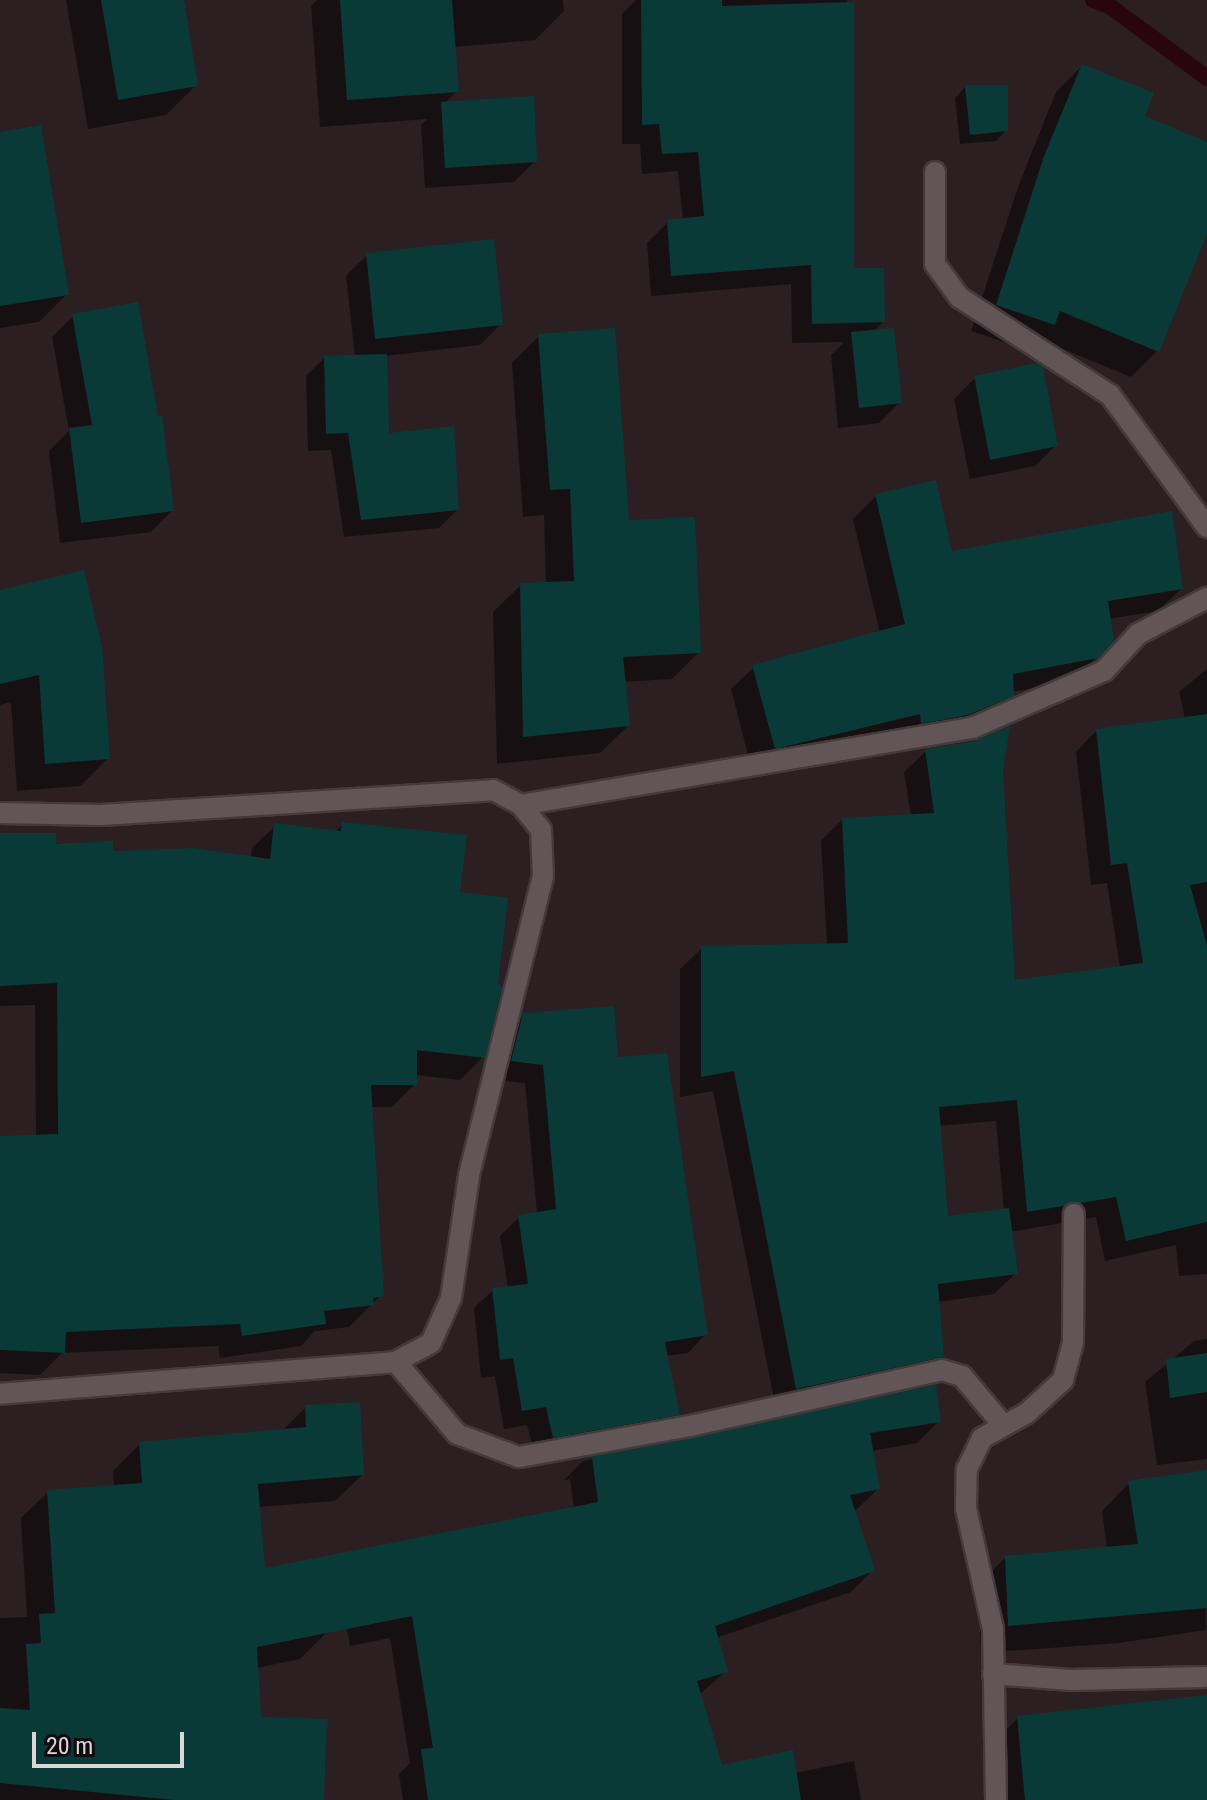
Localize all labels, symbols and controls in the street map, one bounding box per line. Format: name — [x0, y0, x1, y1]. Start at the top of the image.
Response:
scale bar — [36, 1716, 188, 1766]
text: 20 m — [46, 1732, 93, 1760]

